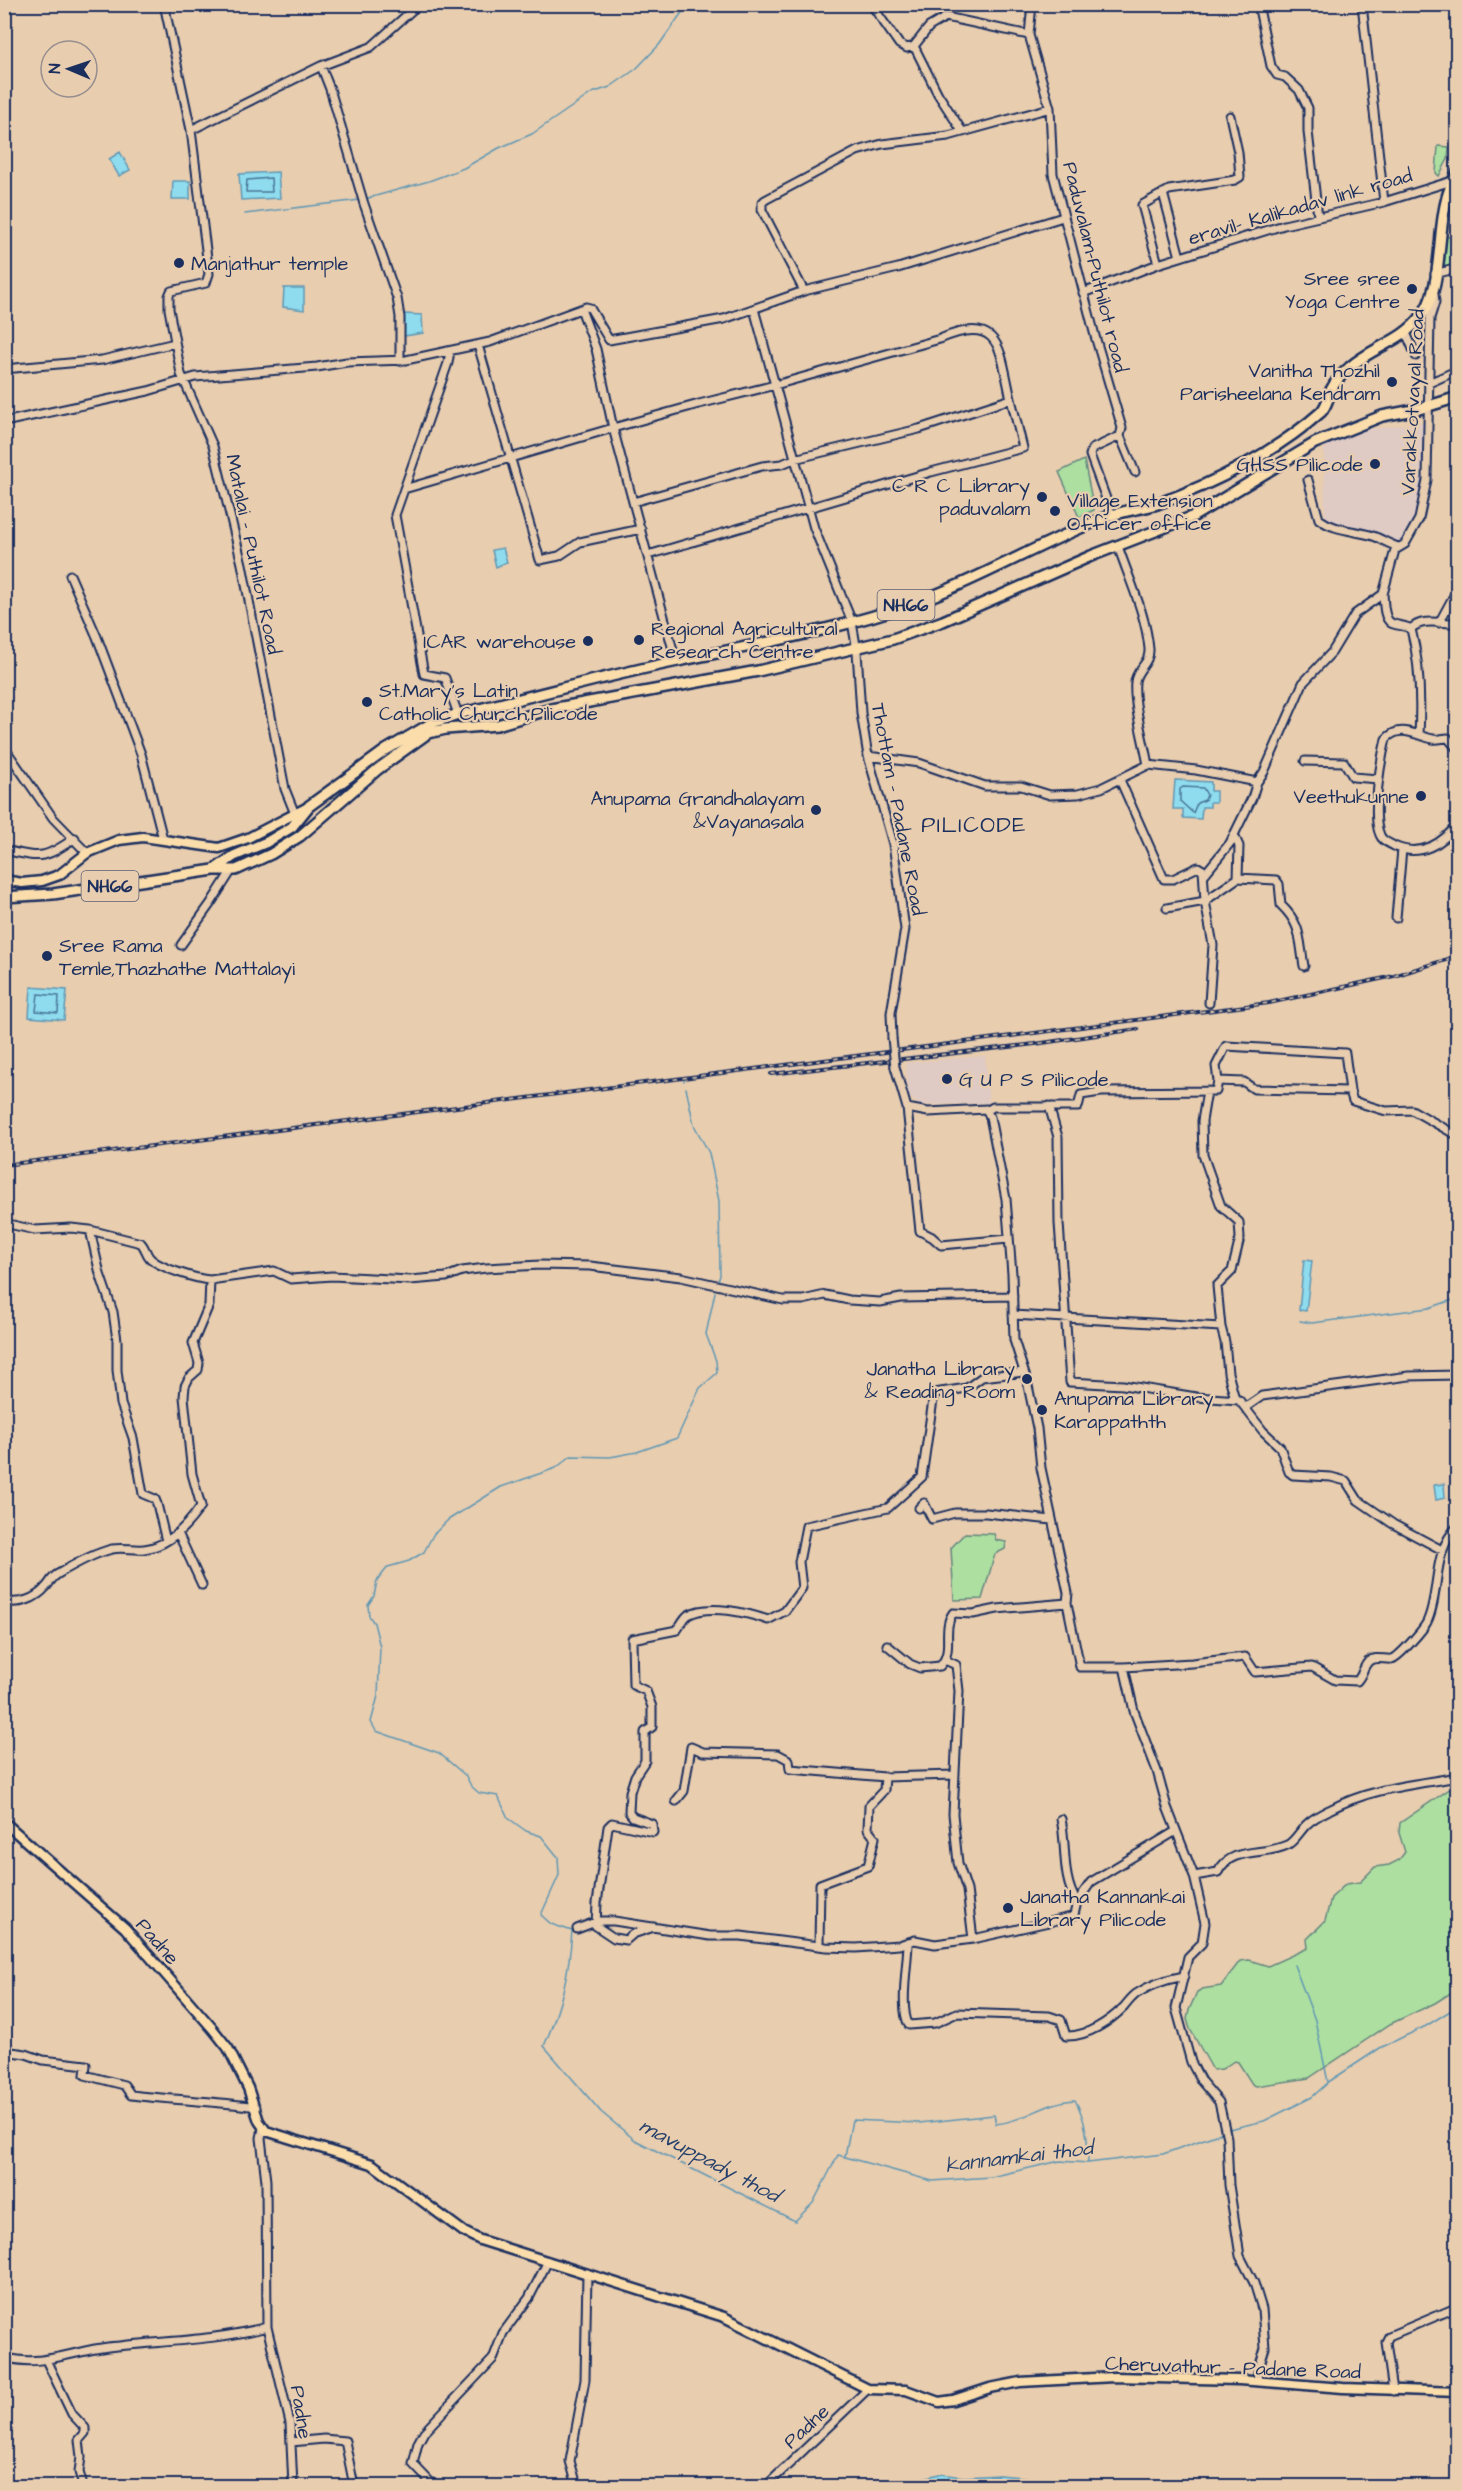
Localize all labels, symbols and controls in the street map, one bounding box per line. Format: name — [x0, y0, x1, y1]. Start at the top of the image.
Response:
north arrow — [39, 39, 99, 99]
text: N — [44, 63, 66, 74]
street label: Paduvalam-Puthilot road — [1055, 159, 1135, 375]
street label: eravil- Kalikadav link road — [1185, 162, 1415, 252]
place label: Manjathur temple — [191, 250, 348, 278]
marker: Manjathur temple — [172, 256, 186, 270]
place label: Sree sree Yoga Centre — [1285, 265, 1400, 317]
marker: Sree sree Yoga Centre — [1405, 282, 1419, 296]
street label: Varakkotvayal Road — [1394, 308, 1433, 496]
place label: Vanitha Thozhil Parisheelana Kendram — [1180, 357, 1380, 408]
marker: Vanitha Thozhil Parisheelana Kendram — [1385, 375, 1399, 389]
place label: GHSS Pilicode — [1236, 451, 1363, 479]
street label: Matalai - Puthilot Road — [218, 452, 288, 657]
marker: GHSS Pilicode — [1368, 457, 1382, 471]
place label: C R C Library paduvalam — [892, 472, 1030, 523]
place label: Village Extension Officer office — [1067, 487, 1213, 538]
marker: C R C Library paduvalam — [1035, 490, 1049, 504]
marker: Village Extension Officer office — [1048, 504, 1062, 518]
road number: NH66 — [878, 590, 934, 620]
place label: Regional Agricultural Research Centre — [651, 615, 838, 666]
place label: ICAR warehouse — [423, 628, 576, 656]
marker: Regional Agricultural Research Centre — [632, 633, 646, 647]
marker: ICAR warehouse — [581, 634, 595, 648]
place label: St.Mary's Latin Catholic Church,Pilicode — [379, 677, 598, 728]
marker: St.Mary's Latin Catholic Church,Pilicode — [360, 695, 374, 709]
street label: Thottam - Padane Road — [864, 701, 932, 918]
place label: Veethukunne — [1293, 783, 1409, 811]
place label: Anupama Grandhalayam &Vayanasala — [591, 785, 804, 837]
marker: Veethukunne — [1414, 789, 1428, 803]
marker: Anupama Grandhalayam &Vayanasala — [809, 803, 823, 817]
district label: PILICODE — [921, 810, 1027, 841]
road number: NH66 — [82, 871, 138, 901]
place label: Sree Rama Temle,Thazhathe Mattalayi — [59, 932, 295, 984]
marker: Sree Rama Temle,Thazhathe Mattalayi — [40, 949, 54, 963]
place label: G U P S Pilicode — [959, 1066, 1109, 1094]
marker: G U P S Pilicode — [940, 1072, 954, 1086]
place label: Janatha Library & Reading Room — [864, 1355, 1015, 1407]
marker: Janatha Library & Reading Room — [1020, 1372, 1034, 1386]
place label: Anupama Library Karappathth — [1054, 1385, 1213, 1436]
marker: Anupama Library Karappathth — [1035, 1403, 1049, 1417]
place label: Janatha Kannankai Library Pilicode — [1020, 1883, 1185, 1935]
marker: Janatha Kannankai Library Pilicode — [1001, 1901, 1015, 1915]
street label: Padne — [129, 1912, 186, 1971]
water label: mavuppady thod — [634, 2111, 789, 2212]
water label: kannamkai thod — [944, 2133, 1099, 2180]
street label: Cheruvathur - Padane Road — [1104, 2350, 1361, 2386]
street label: Padne — [283, 2383, 319, 2441]
street label: Padne — [777, 2398, 836, 2455]

